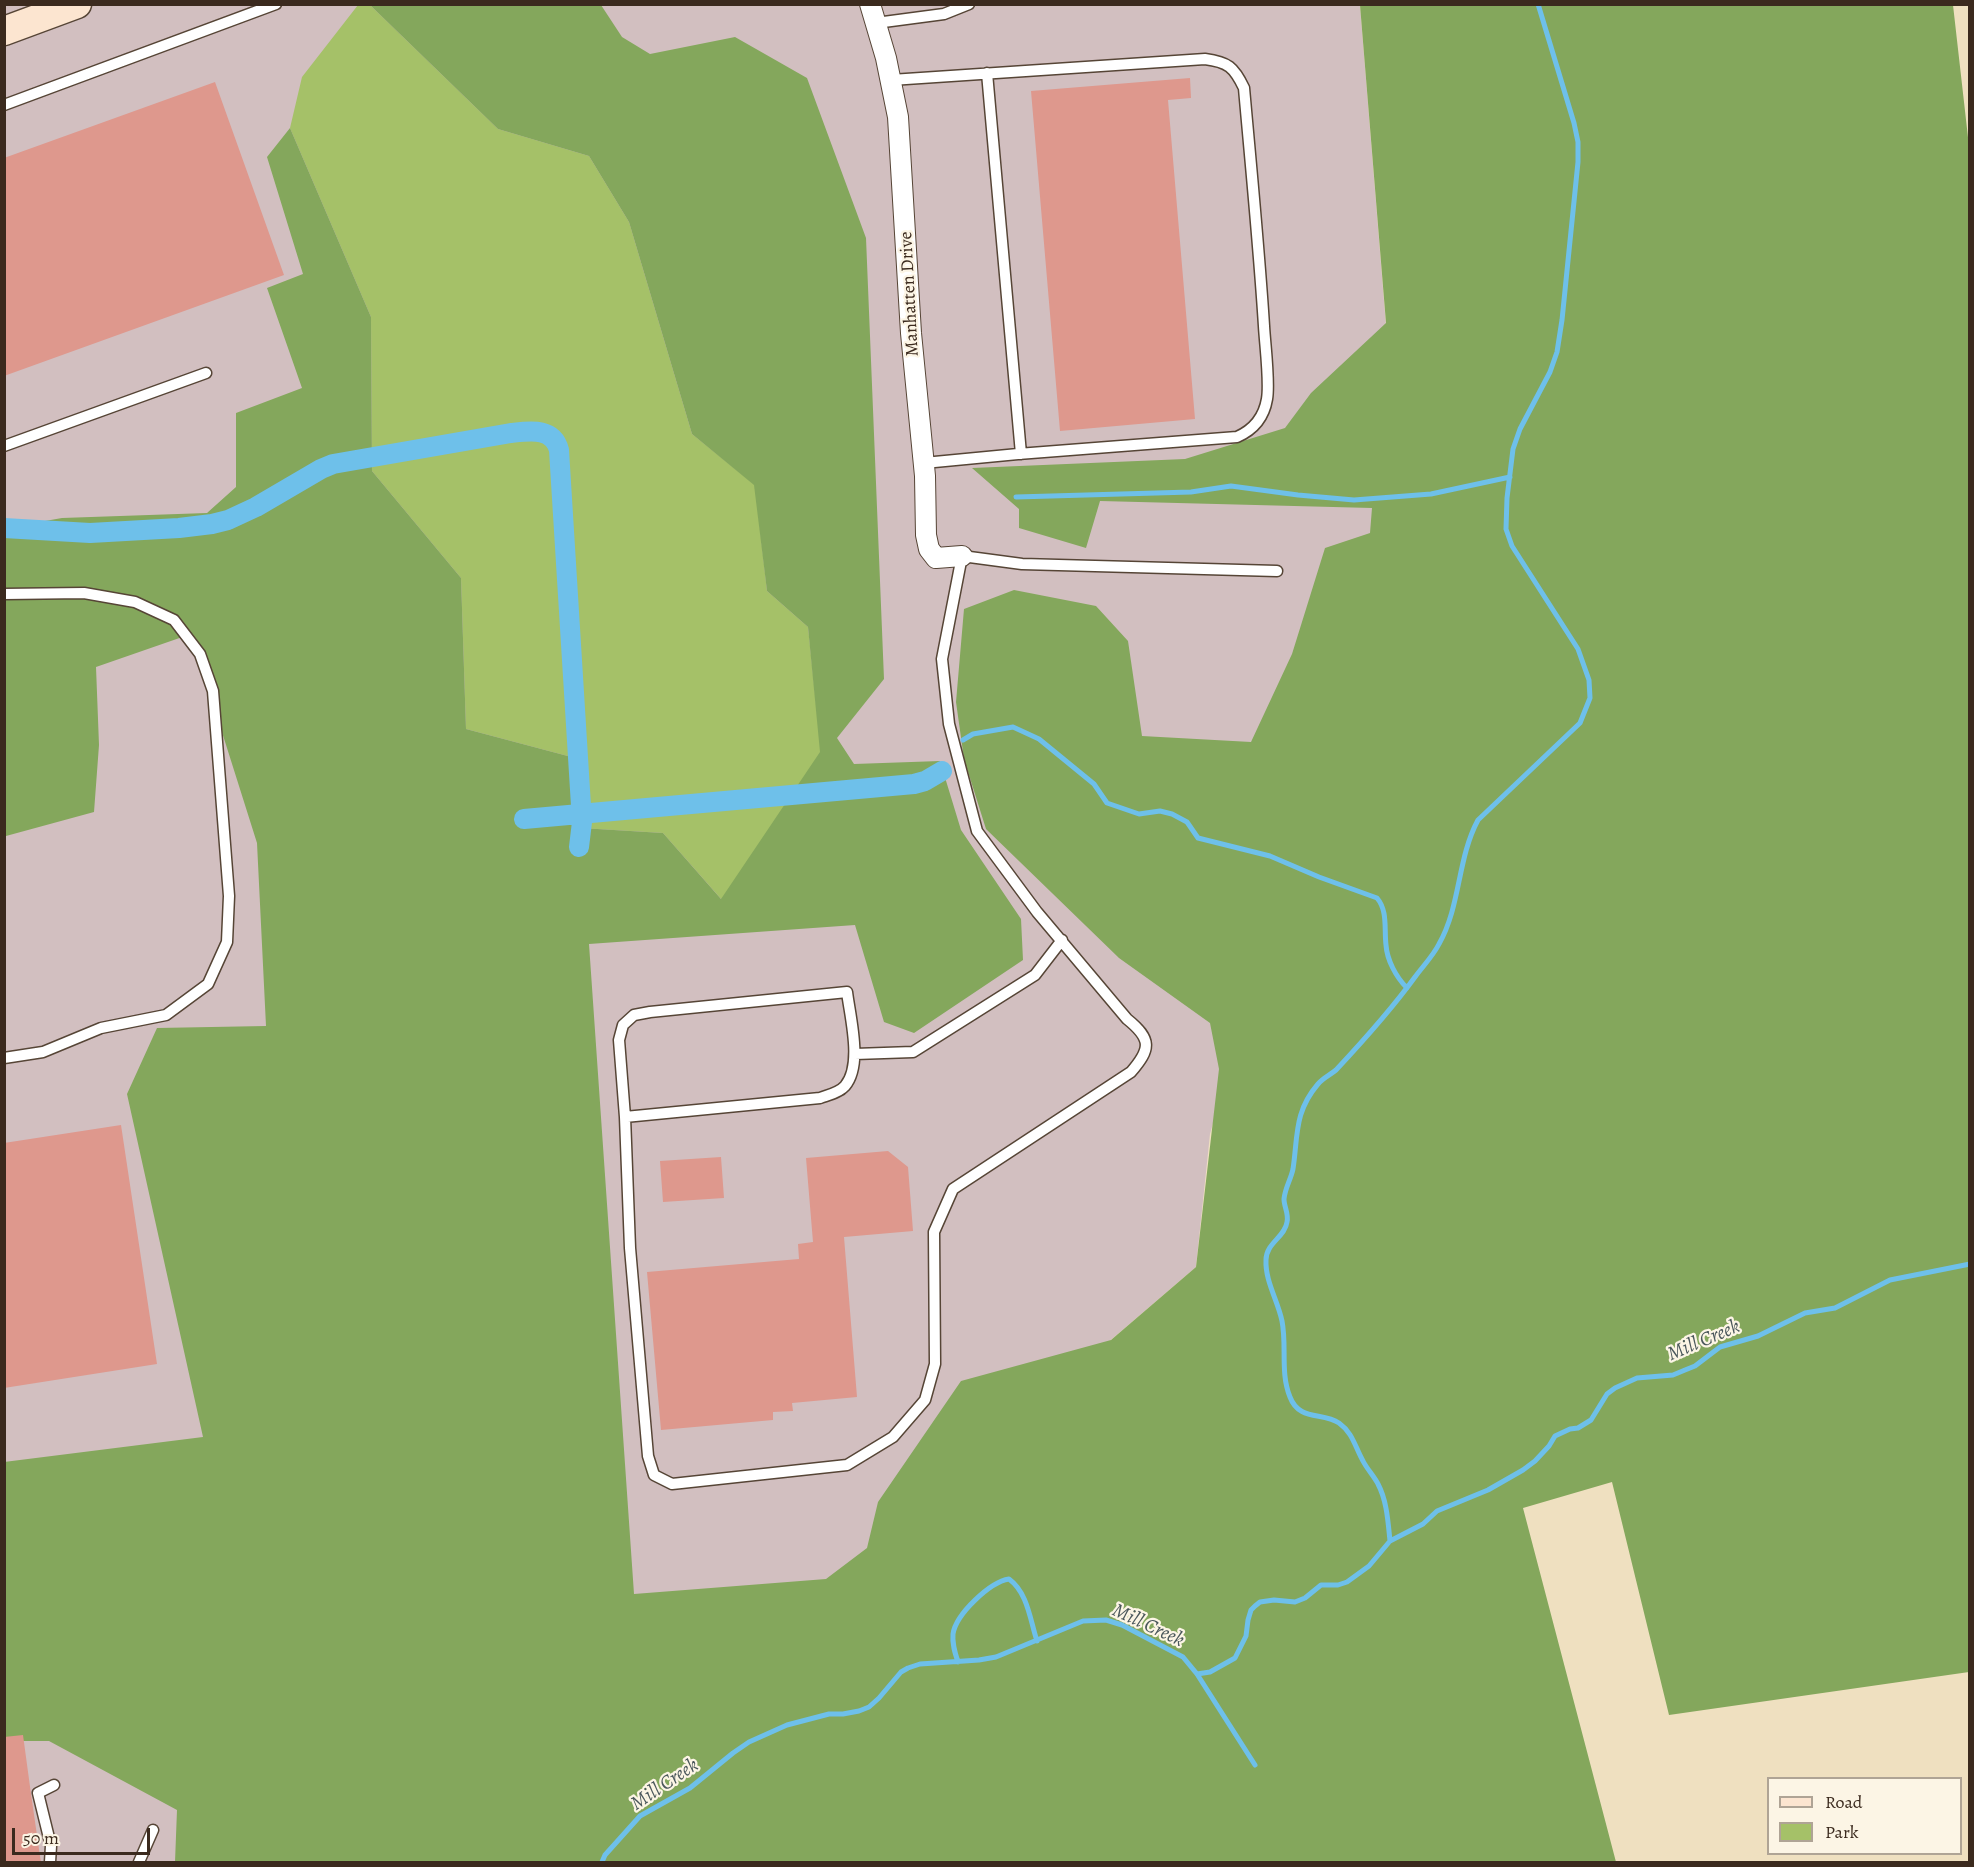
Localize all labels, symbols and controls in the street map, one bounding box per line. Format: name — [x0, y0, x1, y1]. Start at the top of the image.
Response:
street label: Manhatten Drive — [896, 231, 924, 357]
water label: Mill Creek — [1664, 1315, 1744, 1367]
water label: Mill Creek — [1108, 1599, 1188, 1653]
water label: Mill Creek — [627, 1754, 703, 1816]
legend — [1767, 1777, 1962, 1855]
text: Road — [1825, 1790, 1862, 1814]
scale bar — [15, 1816, 153, 1854]
text: Park — [1825, 1820, 1859, 1844]
text: 50 m — [23, 1826, 59, 1850]

